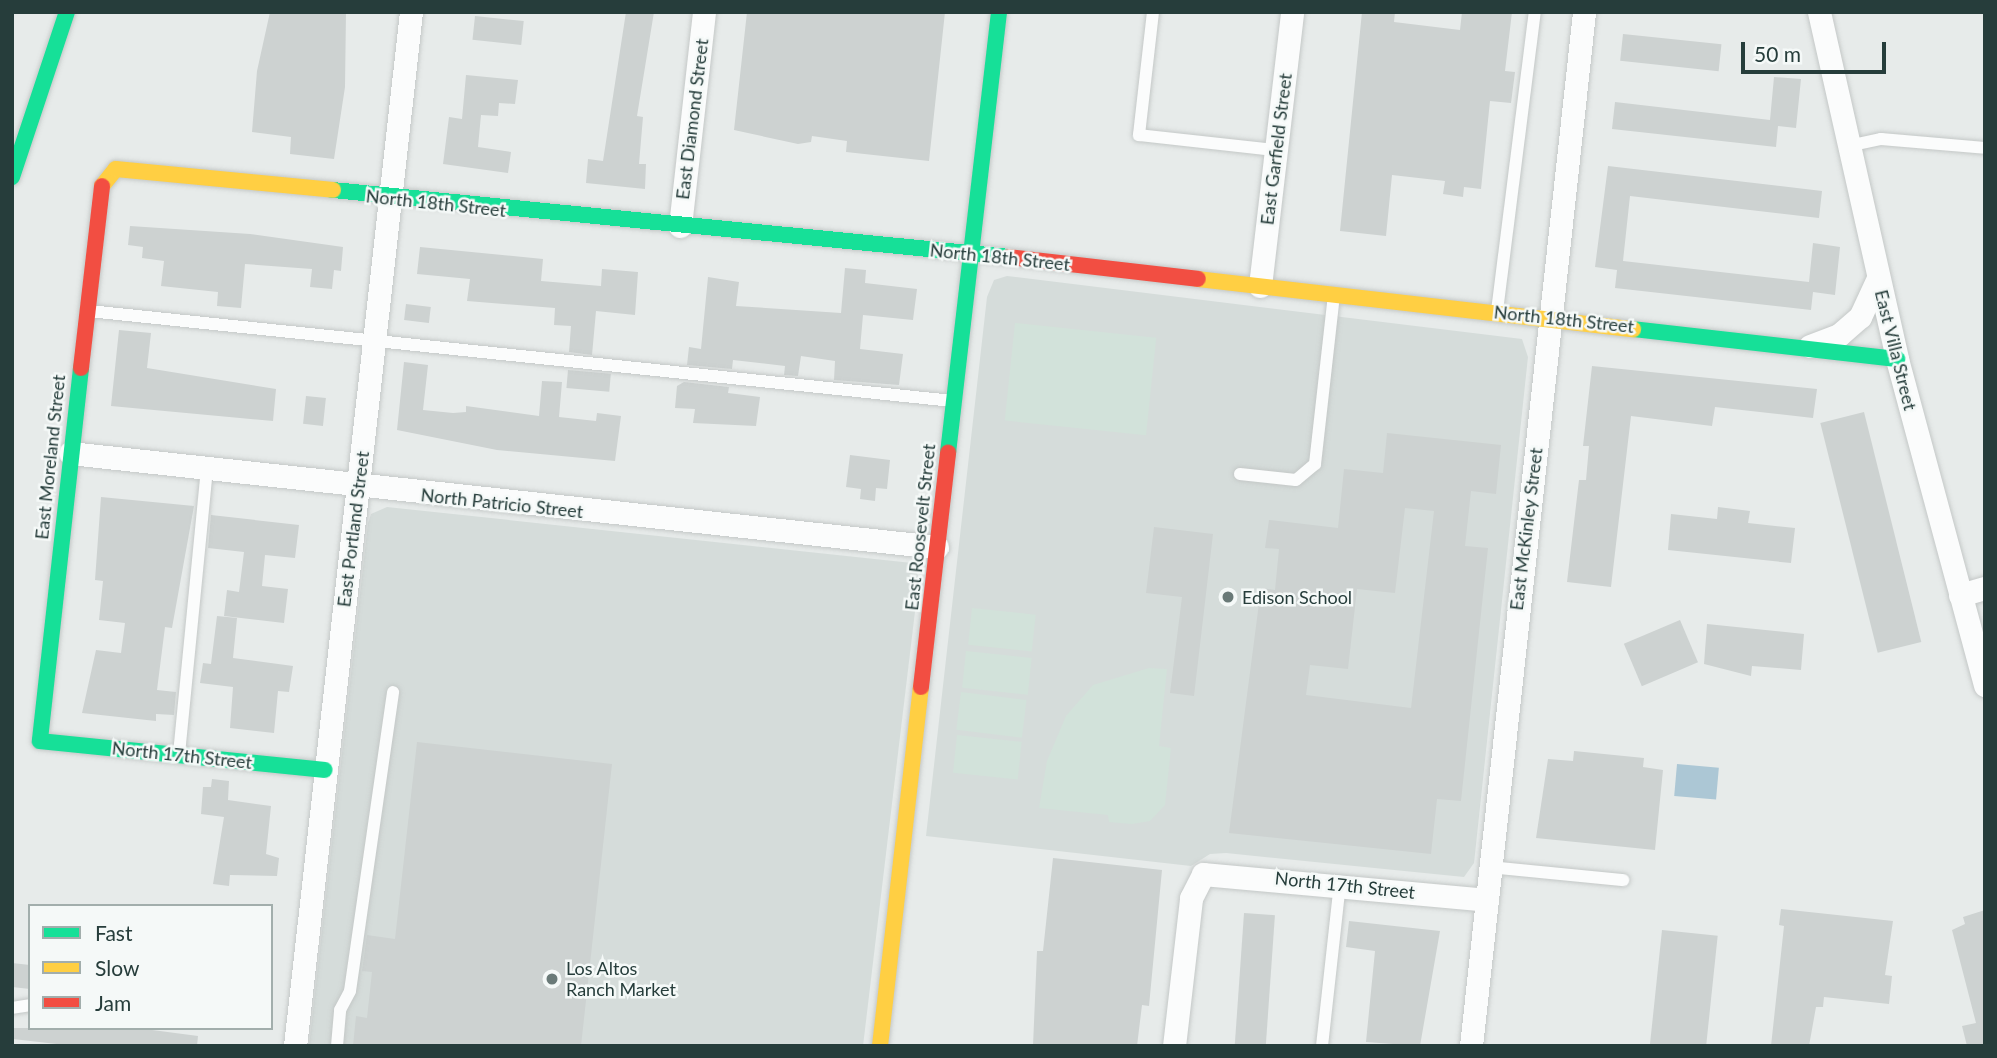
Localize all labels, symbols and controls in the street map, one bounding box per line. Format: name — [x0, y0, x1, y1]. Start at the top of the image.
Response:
scale bar — [1745, 28, 1890, 72]
street label: East Diamond Street — [671, 37, 713, 201]
text: 50 m — [1754, 41, 1801, 66]
street label: East Garfield Street — [1256, 72, 1296, 226]
street label: North 18th Street — [365, 185, 507, 221]
street label: North 18th Street — [929, 239, 1071, 275]
street label: East Villa Street — [1871, 287, 1921, 413]
street label: North 18th Street — [1493, 301, 1635, 337]
street label: East Moreland Street — [31, 373, 69, 541]
street label: East Roosevelt Street — [901, 443, 939, 611]
street label: East McKinley Street — [1505, 446, 1547, 612]
street label: East Portland Street — [333, 450, 373, 608]
street label: North Patricio Street — [420, 484, 584, 522]
place label: Edison School — [1242, 586, 1352, 608]
marker: Edison School — [1220, 589, 1236, 605]
street label: North 17th Street — [111, 737, 253, 773]
street label: North 17th Street — [1274, 867, 1416, 903]
legend — [28, 904, 273, 1030]
text: Fast — [95, 920, 132, 945]
text: Slow — [95, 955, 139, 980]
place label: Los Altos Ranch Market — [566, 958, 676, 1000]
marker: Los Altos Ranch Market — [544, 971, 560, 987]
text: Jam — [95, 990, 131, 1015]

